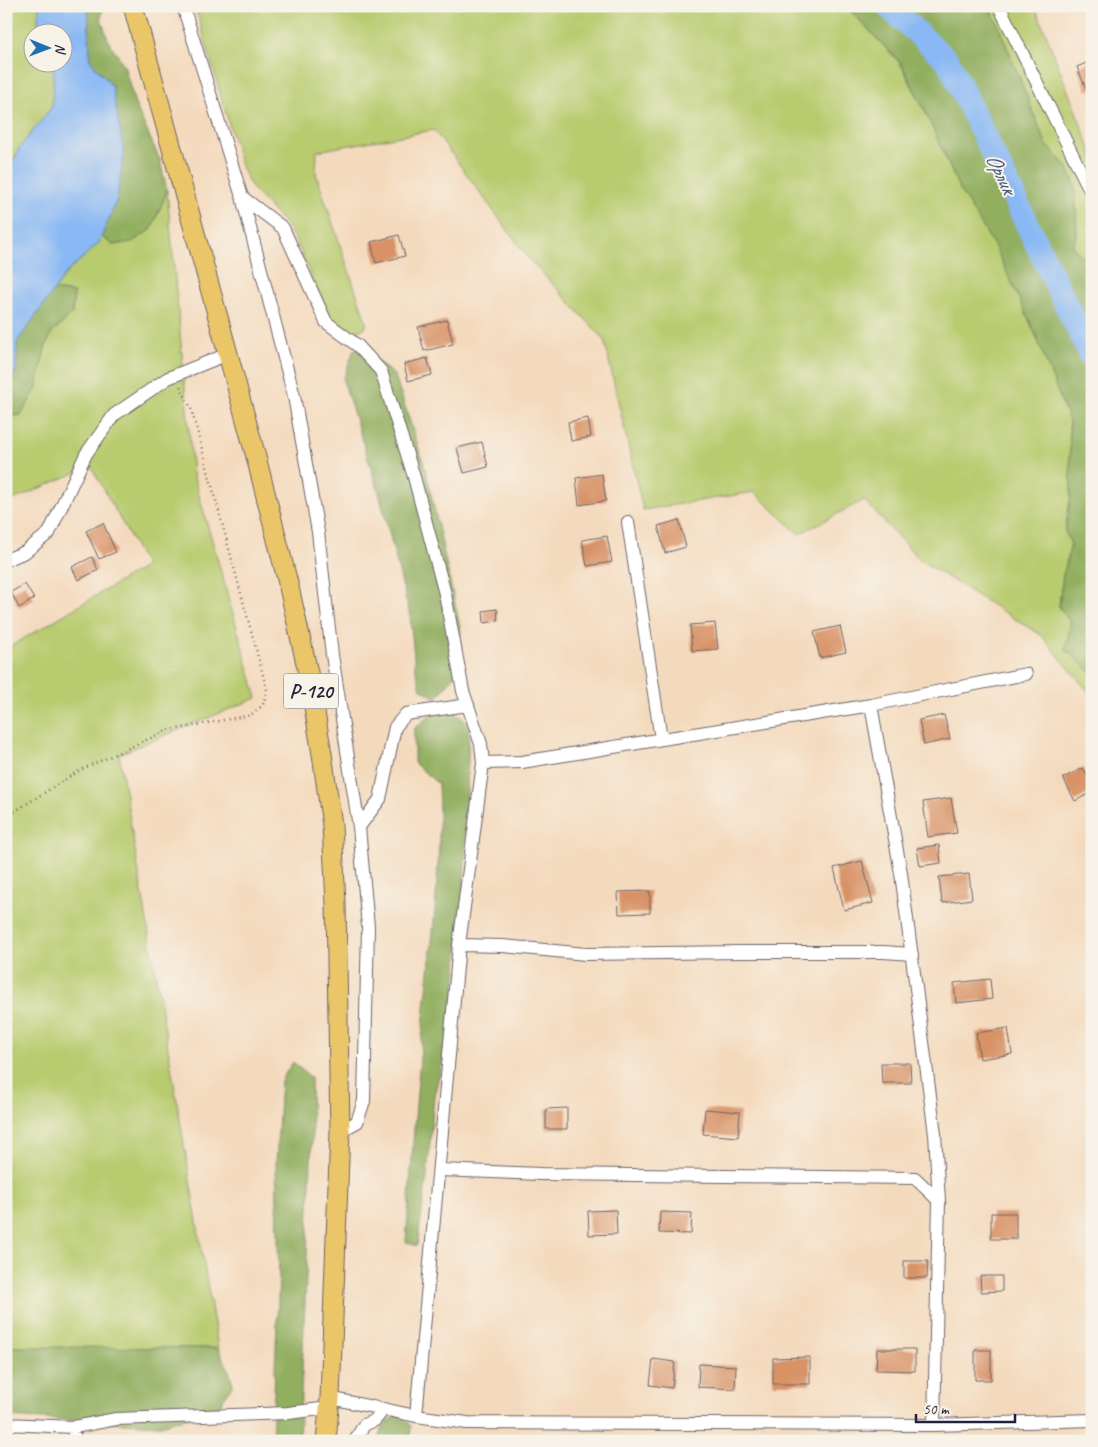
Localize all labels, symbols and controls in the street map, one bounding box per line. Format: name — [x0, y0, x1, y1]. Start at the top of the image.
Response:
north arrow — [22, 22, 72, 72]
text: N — [52, 44, 69, 55]
water label: Орлик — [979, 148, 1025, 202]
road number: Р-120 — [284, 674, 338, 708]
scale bar — [916, 1392, 1014, 1424]
text: 50 m — [923, 1400, 950, 1419]

